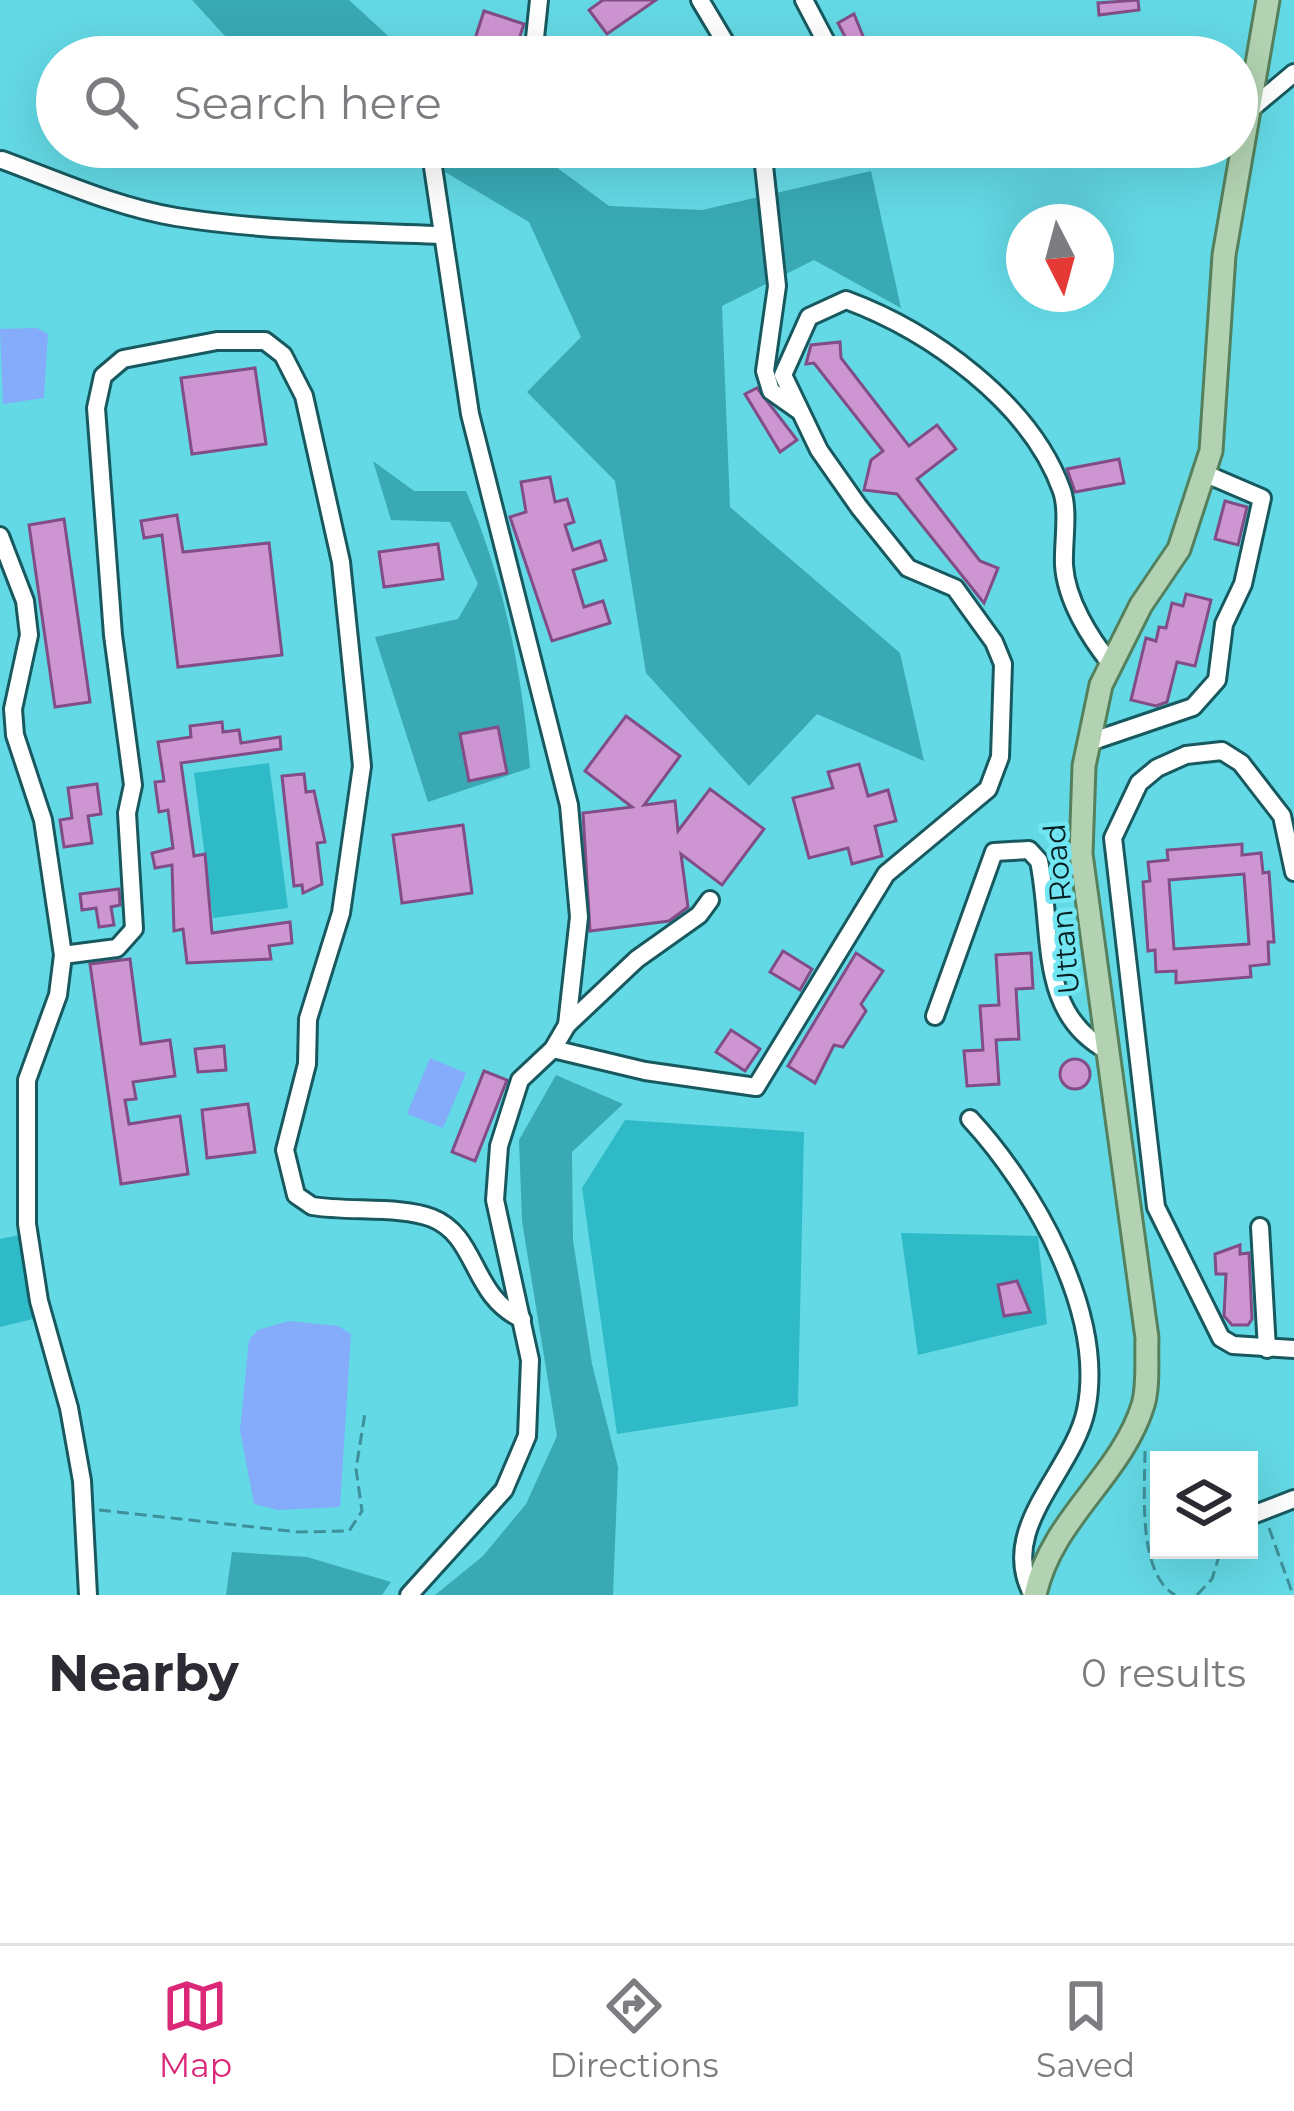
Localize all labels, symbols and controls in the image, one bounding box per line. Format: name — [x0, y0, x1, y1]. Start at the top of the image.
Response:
search box — [36, 36, 1258, 168]
icon: search — [78, 69, 144, 135]
text: Search here — [174, 75, 442, 130]
north arrow — [1006, 204, 1114, 312]
street label: Uttan Road — [1036, 822, 1087, 996]
map controls — [1150, 1451, 1258, 1559]
button: layers — [1150, 1451, 1258, 1559]
text: Nearby — [48, 1642, 239, 1704]
text: 0 results — [1081, 1649, 1246, 1697]
tab: Map — [159, 1973, 232, 2085]
tab: Directions — [550, 1973, 719, 2085]
tab: Saved — [1036, 1973, 1135, 2085]

